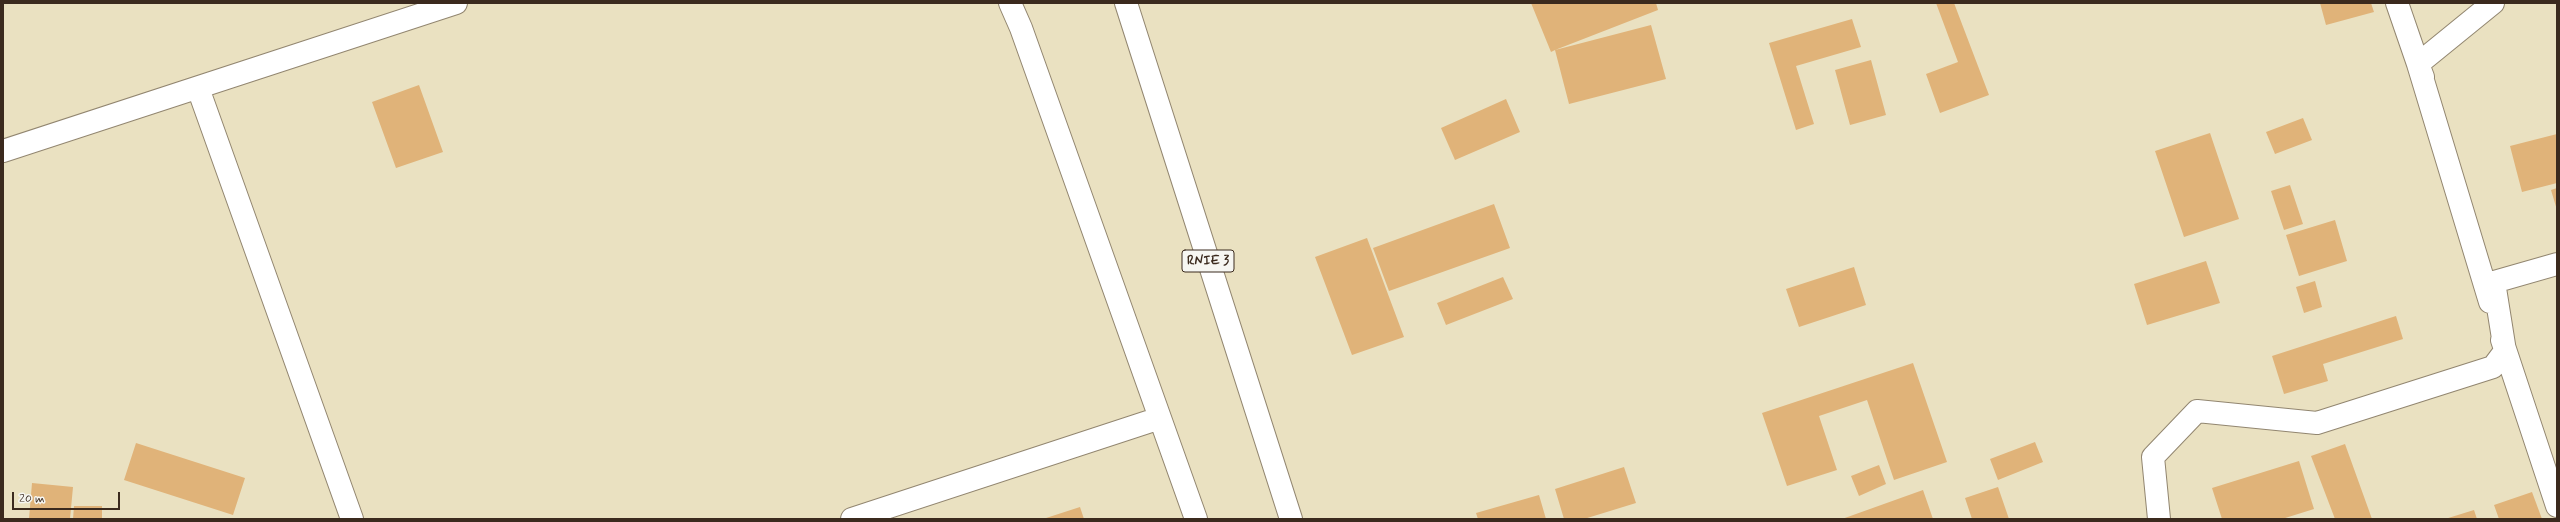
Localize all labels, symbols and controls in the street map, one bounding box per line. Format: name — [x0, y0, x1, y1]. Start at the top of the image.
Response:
road number: RNIE 3 — [1182, 250, 1234, 272]
scale bar — [14, 484, 122, 510]
text: 20 m — [19, 491, 45, 507]

